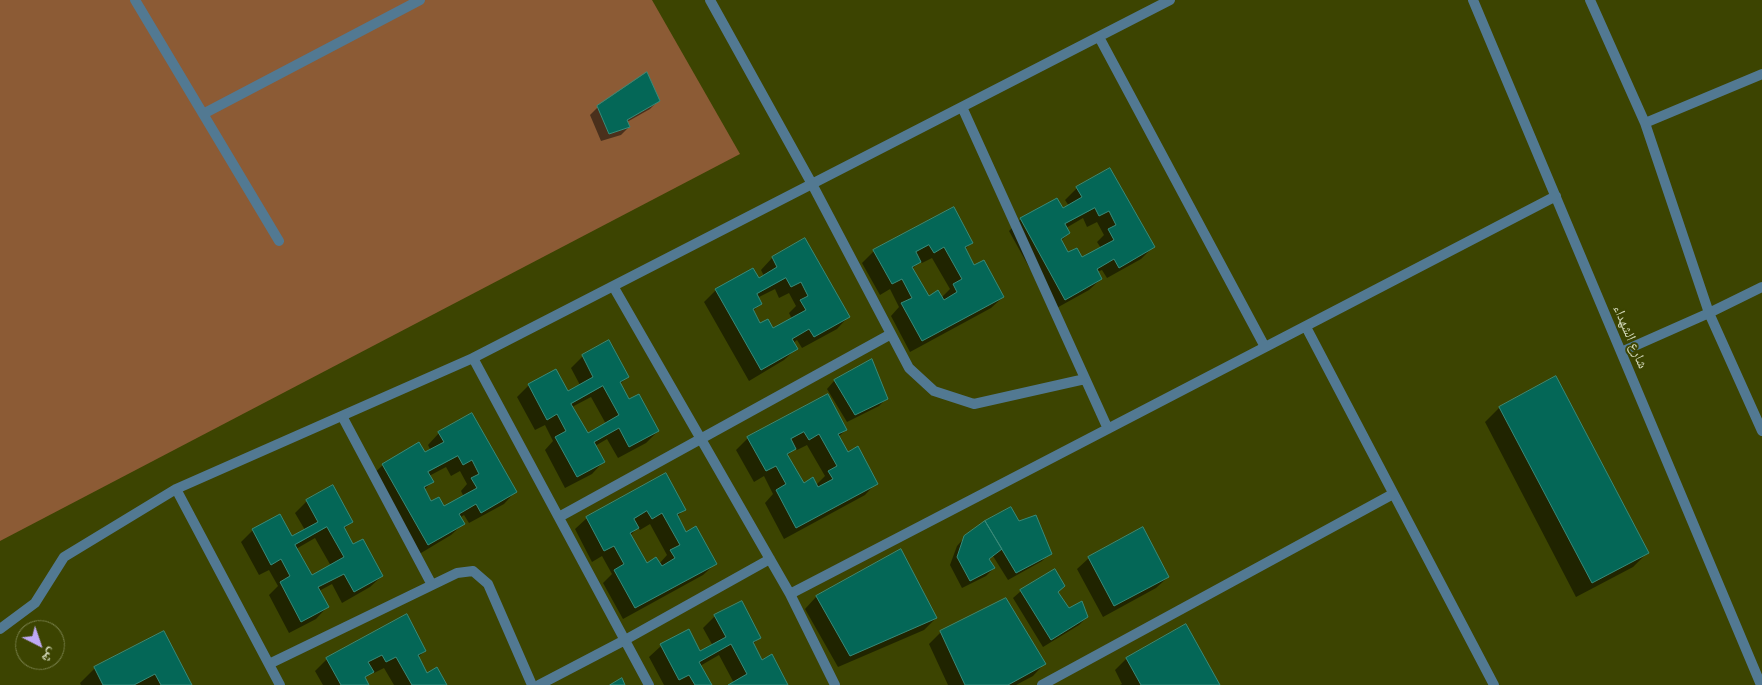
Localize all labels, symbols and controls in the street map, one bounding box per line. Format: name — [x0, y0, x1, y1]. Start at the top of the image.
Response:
street label: شارع الشهداء — [1609, 303, 1651, 371]
north arrow — [15, 620, 65, 670]
text: ش — [38, 645, 61, 667]

